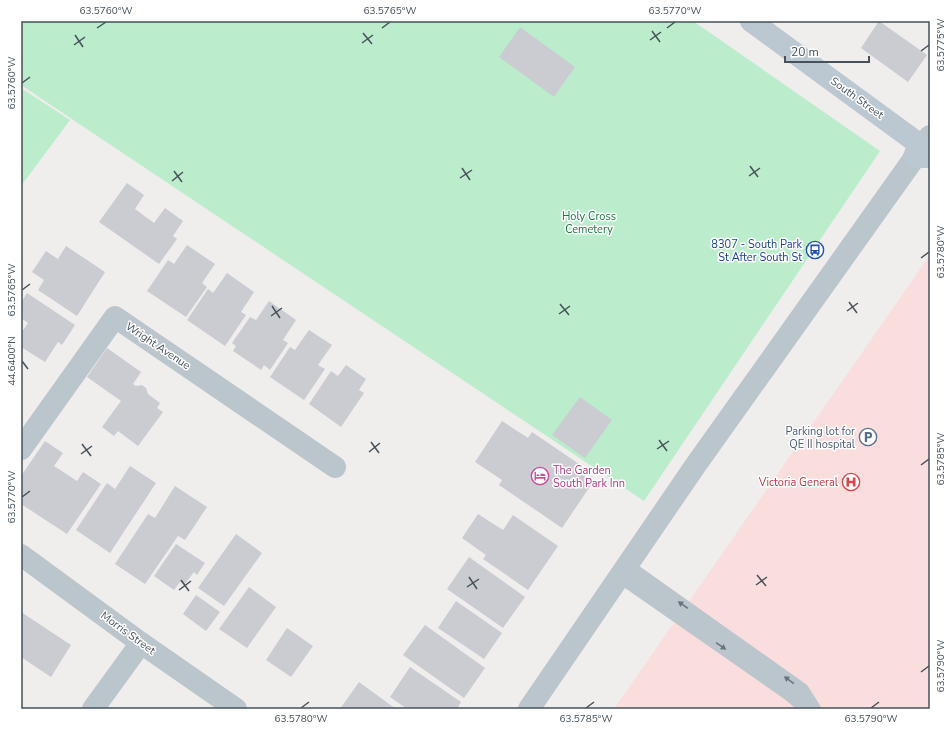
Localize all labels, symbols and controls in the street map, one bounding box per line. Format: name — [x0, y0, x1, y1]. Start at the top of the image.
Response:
text: 63.5760°W — [79, 4, 133, 18]
text: 63.5765°W — [363, 4, 417, 18]
text: 63.5770°W — [648, 4, 702, 18]
text: 63.5775°W — [934, 18, 948, 72]
scale bar — [785, 38, 869, 64]
text: 20 m — [791, 44, 819, 60]
text: 63.5760°W — [5, 56, 19, 110]
street label: South Street — [828, 74, 887, 122]
park label: Holy Cross Cemetery — [562, 209, 616, 237]
text: 63.5780°W — [934, 225, 948, 279]
place label: 8307 - South Park St After South St — [711, 237, 802, 265]
bus stop icon: 8307 - South Park St After South St — [805, 240, 825, 260]
text: 63.5765°W — [5, 263, 19, 317]
street label: Wright Avenue — [123, 319, 193, 373]
text: 44.6400°N — [5, 336, 19, 386]
place label: Parking lot for QE II hospital — [785, 424, 856, 452]
parking icon: Parking lot for QE II hospital — [858, 427, 878, 447]
text: 63.5785°W — [934, 432, 948, 486]
place label: The Garden South Park Inn — [553, 463, 625, 491]
hotel icon: The Garden South Park Inn — [530, 466, 550, 486]
text: 63.5770°W — [5, 470, 19, 524]
hospital icon: Victoria General — [841, 472, 861, 492]
place label: Victoria General — [758, 475, 839, 490]
one-way arrow — [678, 601, 688, 609]
street label: Morris Street — [98, 608, 158, 658]
text: 63.5790°W — [934, 639, 948, 693]
one-way arrow — [716, 642, 726, 650]
one-way arrow — [784, 676, 794, 684]
text: 63.5780°W — [274, 712, 328, 726]
text: 63.5785°W — [559, 712, 613, 726]
text: 63.5790°W — [844, 712, 898, 726]

